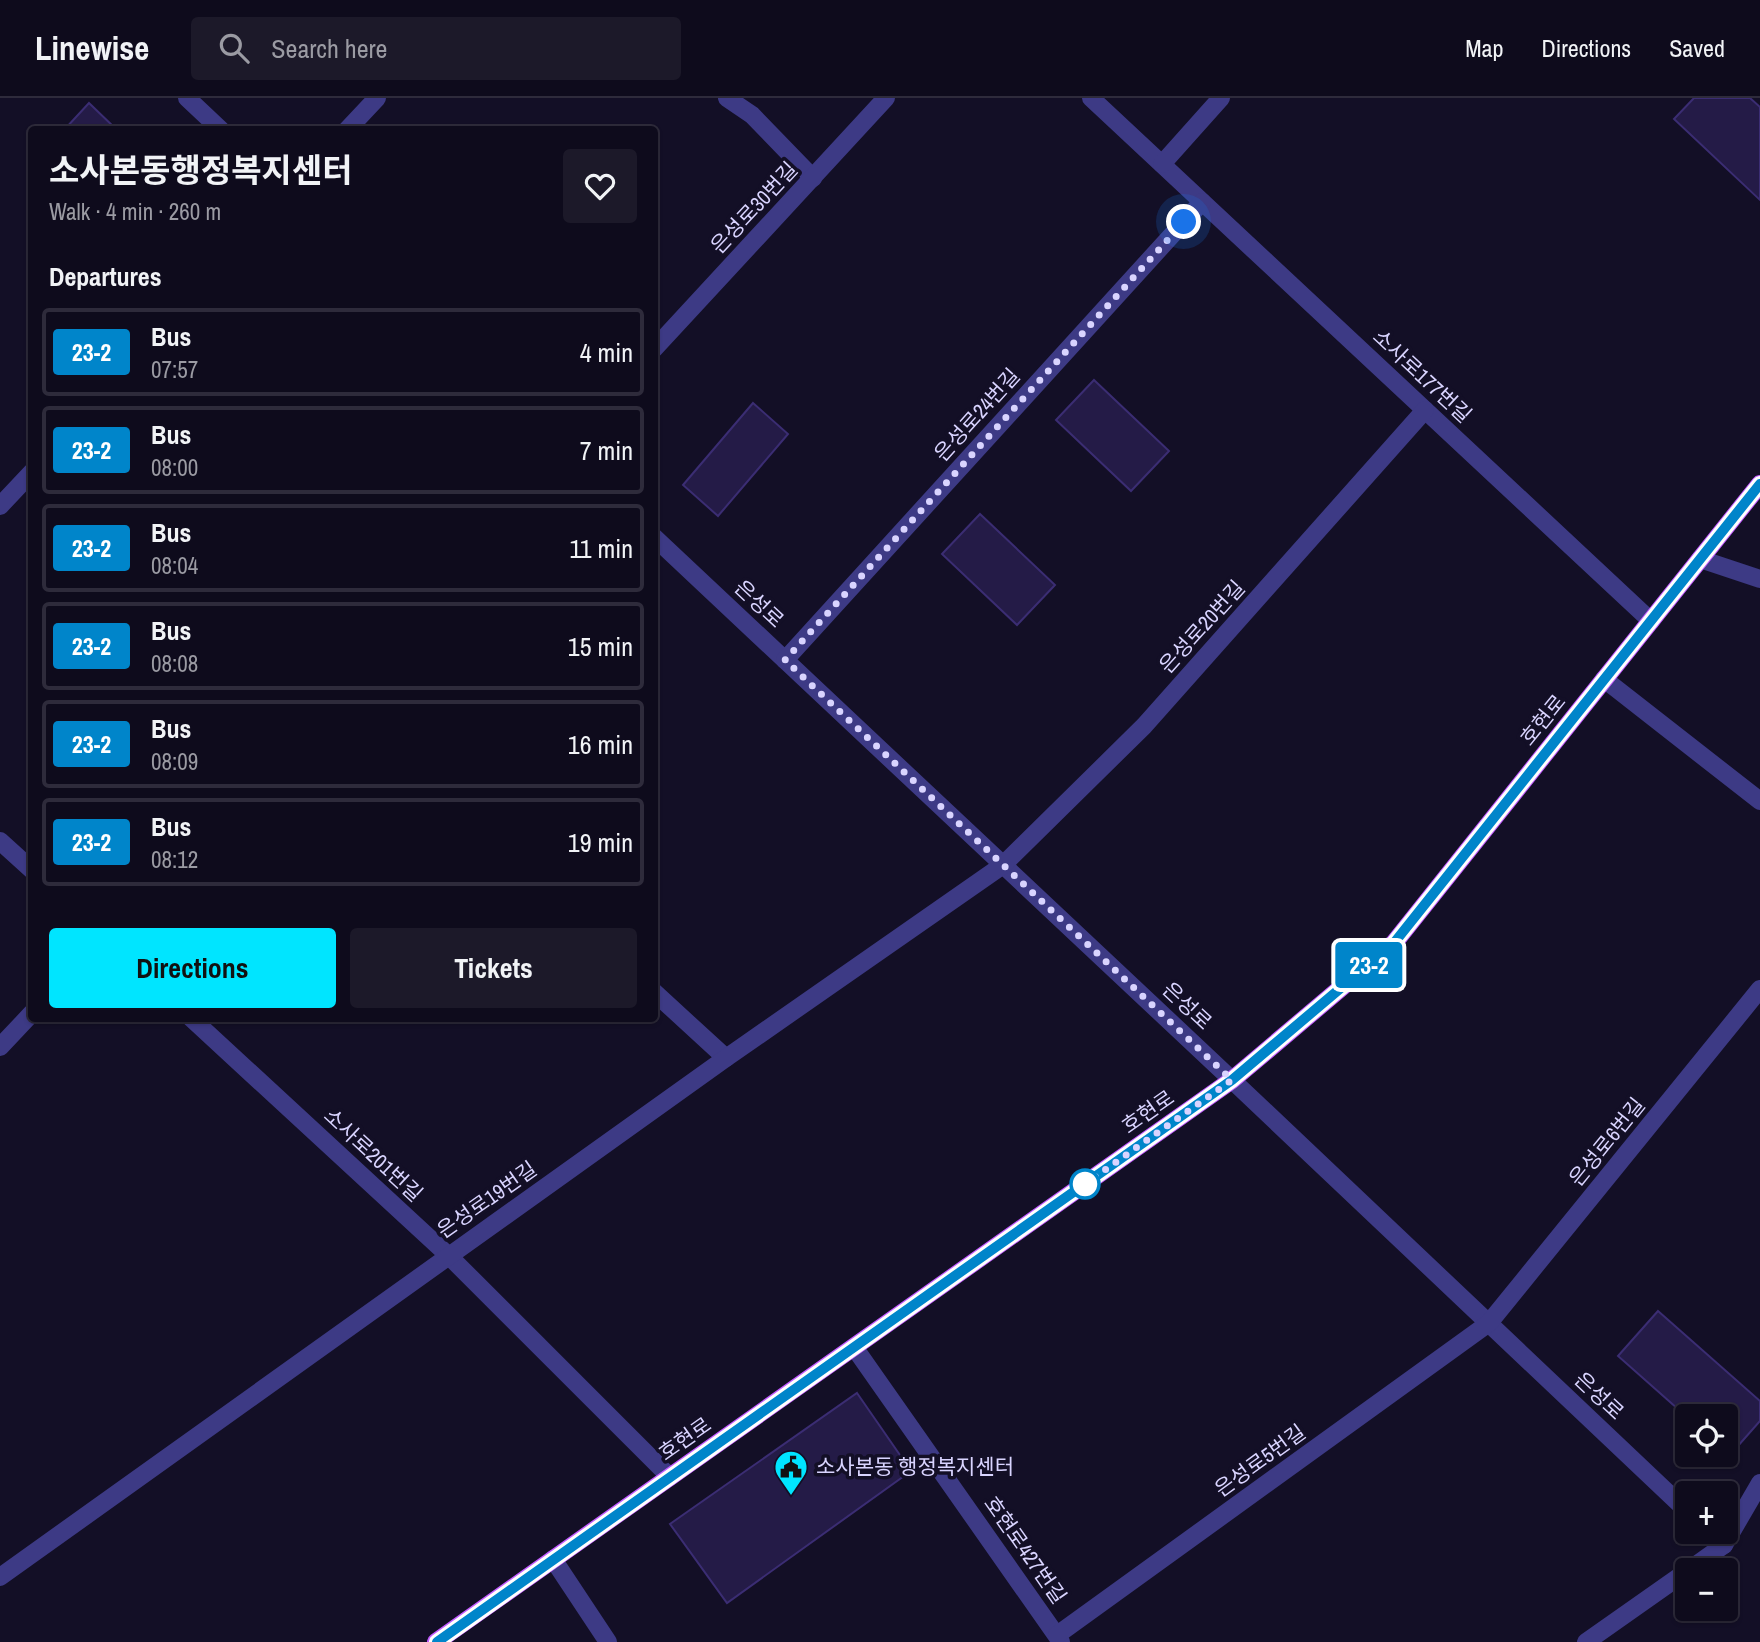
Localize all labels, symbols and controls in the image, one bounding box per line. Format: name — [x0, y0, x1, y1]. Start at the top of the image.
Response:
search box — [191, 17, 681, 80]
text: Linewise — [35, 26, 149, 70]
icon: search — [215, 29, 253, 67]
text: Search here — [271, 31, 387, 66]
text: Map — [1465, 32, 1503, 64]
text: Directions — [1541, 32, 1631, 64]
text: Saved — [1669, 32, 1725, 64]
text: 소사본동행정복지센터 — [49, 148, 353, 192]
button: heart — [563, 149, 637, 223]
street label: 은성로30번길 — [704, 155, 804, 260]
text: Walk · 4 min · 260 m — [49, 196, 221, 227]
your location — [1166, 204, 1201, 239]
text: Departures — [49, 259, 162, 294]
text: Bus — [151, 319, 191, 354]
street label: 소사로177번길 — [1367, 322, 1478, 429]
text: 4 min — [580, 335, 633, 370]
text: 23-2 — [72, 336, 111, 368]
text: 07:57 — [151, 354, 198, 385]
street label: 은성로24번길 — [927, 362, 1026, 467]
text: Bus — [151, 417, 191, 452]
text: 7 min — [580, 433, 633, 468]
text: 23-2 — [72, 434, 111, 466]
text: 08:00 — [151, 452, 198, 483]
text: Bus — [151, 515, 191, 550]
text: 11 min — [569, 531, 633, 566]
text: 23-2 — [72, 532, 111, 564]
text: 08:04 — [151, 550, 198, 581]
street label: 은성로 — [728, 573, 790, 634]
street label: 은성로20번길 — [1152, 574, 1251, 679]
text: Bus — [151, 613, 191, 648]
text: 15 min — [568, 629, 633, 664]
text: 23-2 — [72, 630, 111, 662]
text: 08:08 — [151, 648, 198, 679]
street label: 호현로 — [1513, 688, 1572, 751]
text: Bus — [151, 711, 191, 746]
text: 16 min — [568, 727, 633, 762]
text: 23-2 — [72, 728, 111, 760]
text: 08:09 — [151, 746, 198, 777]
text: Bus — [151, 809, 191, 844]
text: 19 min — [568, 825, 633, 860]
text: 23-2 — [72, 826, 111, 858]
text: 08:12 — [151, 844, 198, 875]
button: Directions — [49, 928, 336, 1008]
button: Tickets — [350, 928, 637, 1008]
line badge: 23-2 — [1320, 942, 1418, 988]
text: 23-2 — [1349, 949, 1389, 981]
street label: 은성로 — [1156, 975, 1218, 1036]
street label: 호현로 — [1116, 1083, 1180, 1140]
street label: 은성로6번길 — [1562, 1091, 1651, 1192]
street label: 소사로201번길 — [318, 1101, 429, 1208]
street label: 은성로19번길 — [431, 1155, 542, 1245]
unlabelled marker — [1070, 1169, 1100, 1199]
street label: 은성로 — [1568, 1365, 1630, 1426]
map controls — [1675, 1404, 1738, 1621]
button: locate — [1675, 1404, 1738, 1467]
street label: 호현로 — [653, 1410, 717, 1467]
street label: 은성로5번길 — [1208, 1418, 1311, 1504]
public building icon: 소사본동 행정복지센터 — [772, 1448, 810, 1497]
place label: 소사본동 행정복지센터 — [816, 1452, 1014, 1481]
button: + — [1675, 1481, 1738, 1544]
street label: 호현로427번길 — [978, 1490, 1073, 1609]
button: − — [1675, 1558, 1738, 1621]

